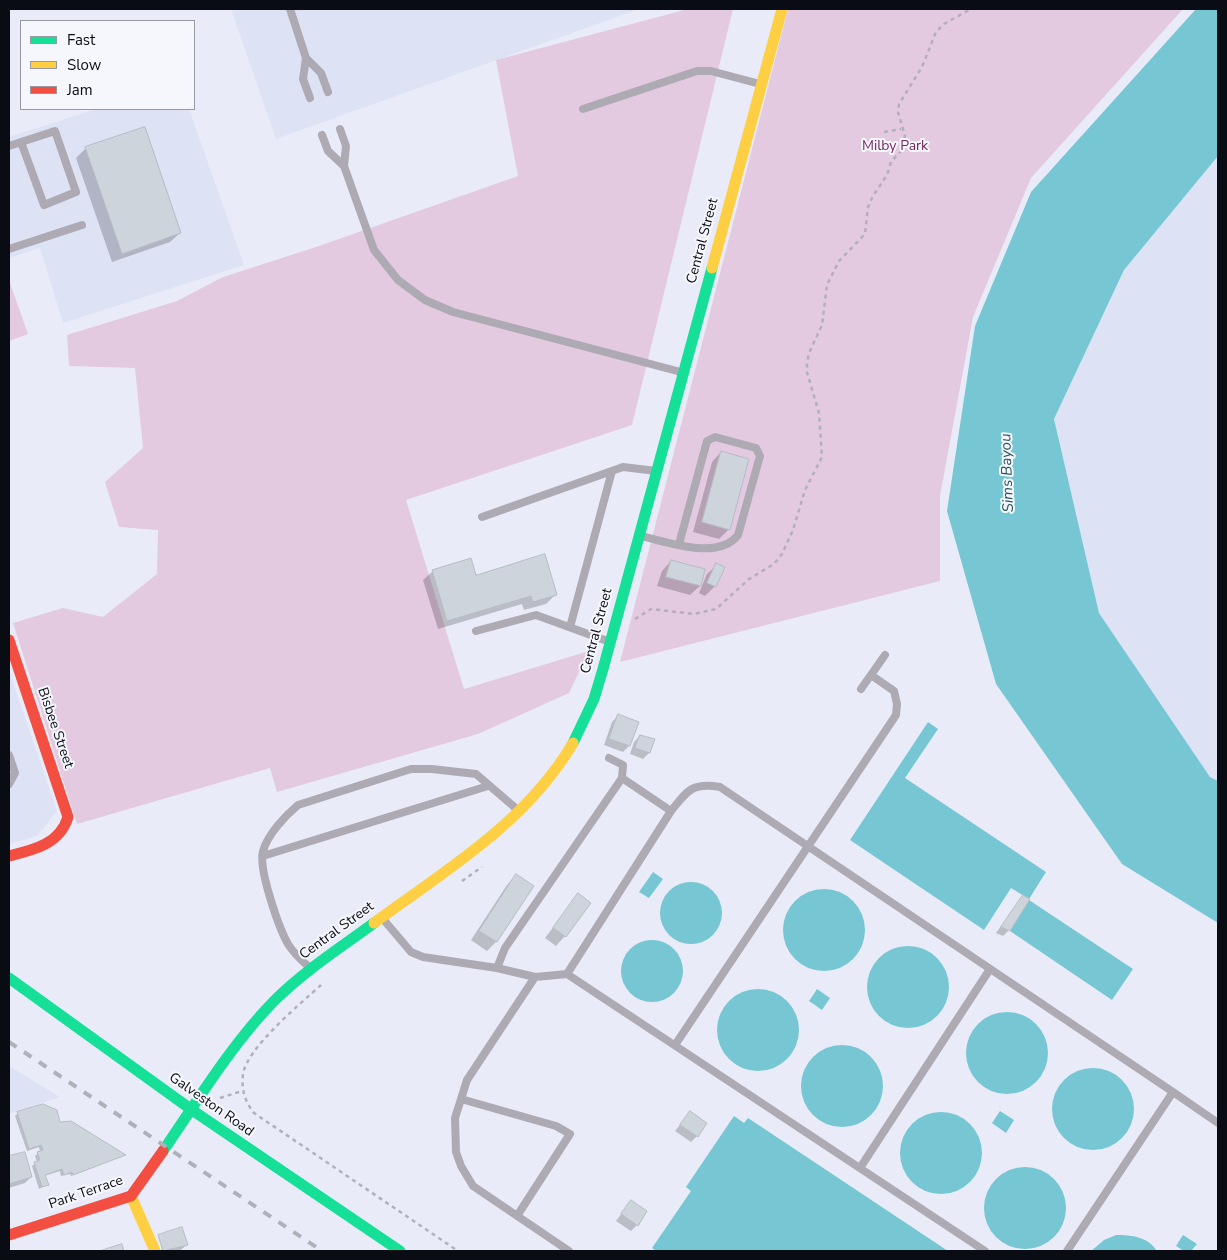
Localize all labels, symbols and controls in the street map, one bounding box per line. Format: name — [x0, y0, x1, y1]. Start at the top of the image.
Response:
legend — [20, 20, 195, 110]
text: Fast — [67, 30, 95, 50]
text: Slow — [67, 55, 101, 75]
text: Jam — [67, 80, 93, 100]
park label: Milby Park — [862, 139, 928, 155]
street label: Central Street — [684, 197, 722, 285]
water label: Sims Bayou — [998, 433, 1018, 513]
street label: Central Street — [578, 587, 616, 675]
street label: Bisbee Street — [33, 685, 77, 771]
street label: Central Street — [297, 898, 377, 964]
street label: Galveston Road — [165, 1070, 257, 1140]
street label: Park Terrace — [47, 1172, 125, 1214]

